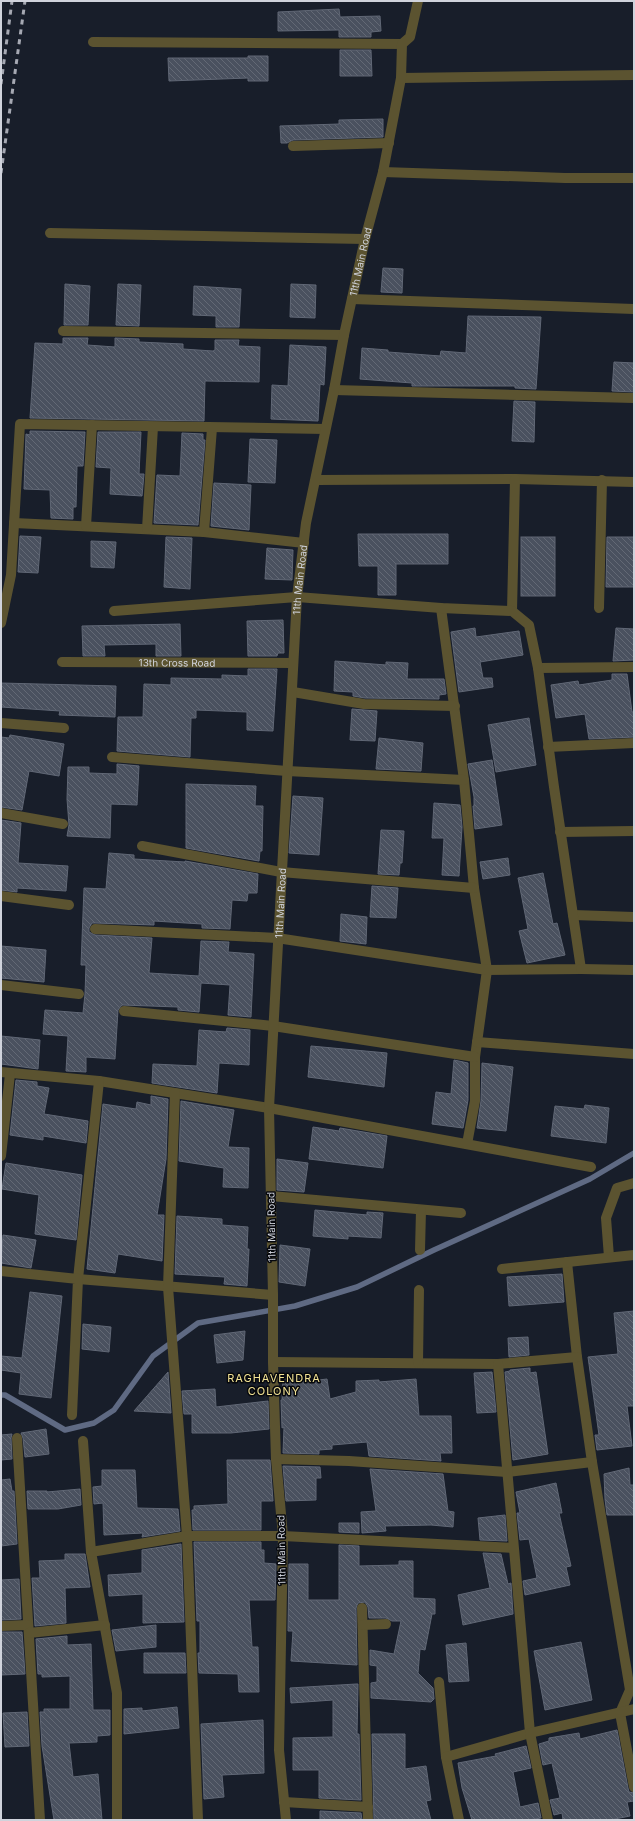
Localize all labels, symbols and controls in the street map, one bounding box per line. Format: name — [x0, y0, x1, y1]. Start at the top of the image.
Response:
street label: 11th Main Road — [347, 226, 374, 297]
street label: 11th Main Road — [290, 544, 309, 615]
street label: 13th Cross Road — [139, 656, 215, 669]
street label: 11th Main Road — [272, 868, 288, 939]
street label: 11th Main Road — [264, 1192, 278, 1262]
district label: RAGHAVENDRA COLONY — [227, 1371, 321, 1398]
street label: 11th Main Road — [274, 1515, 288, 1585]

